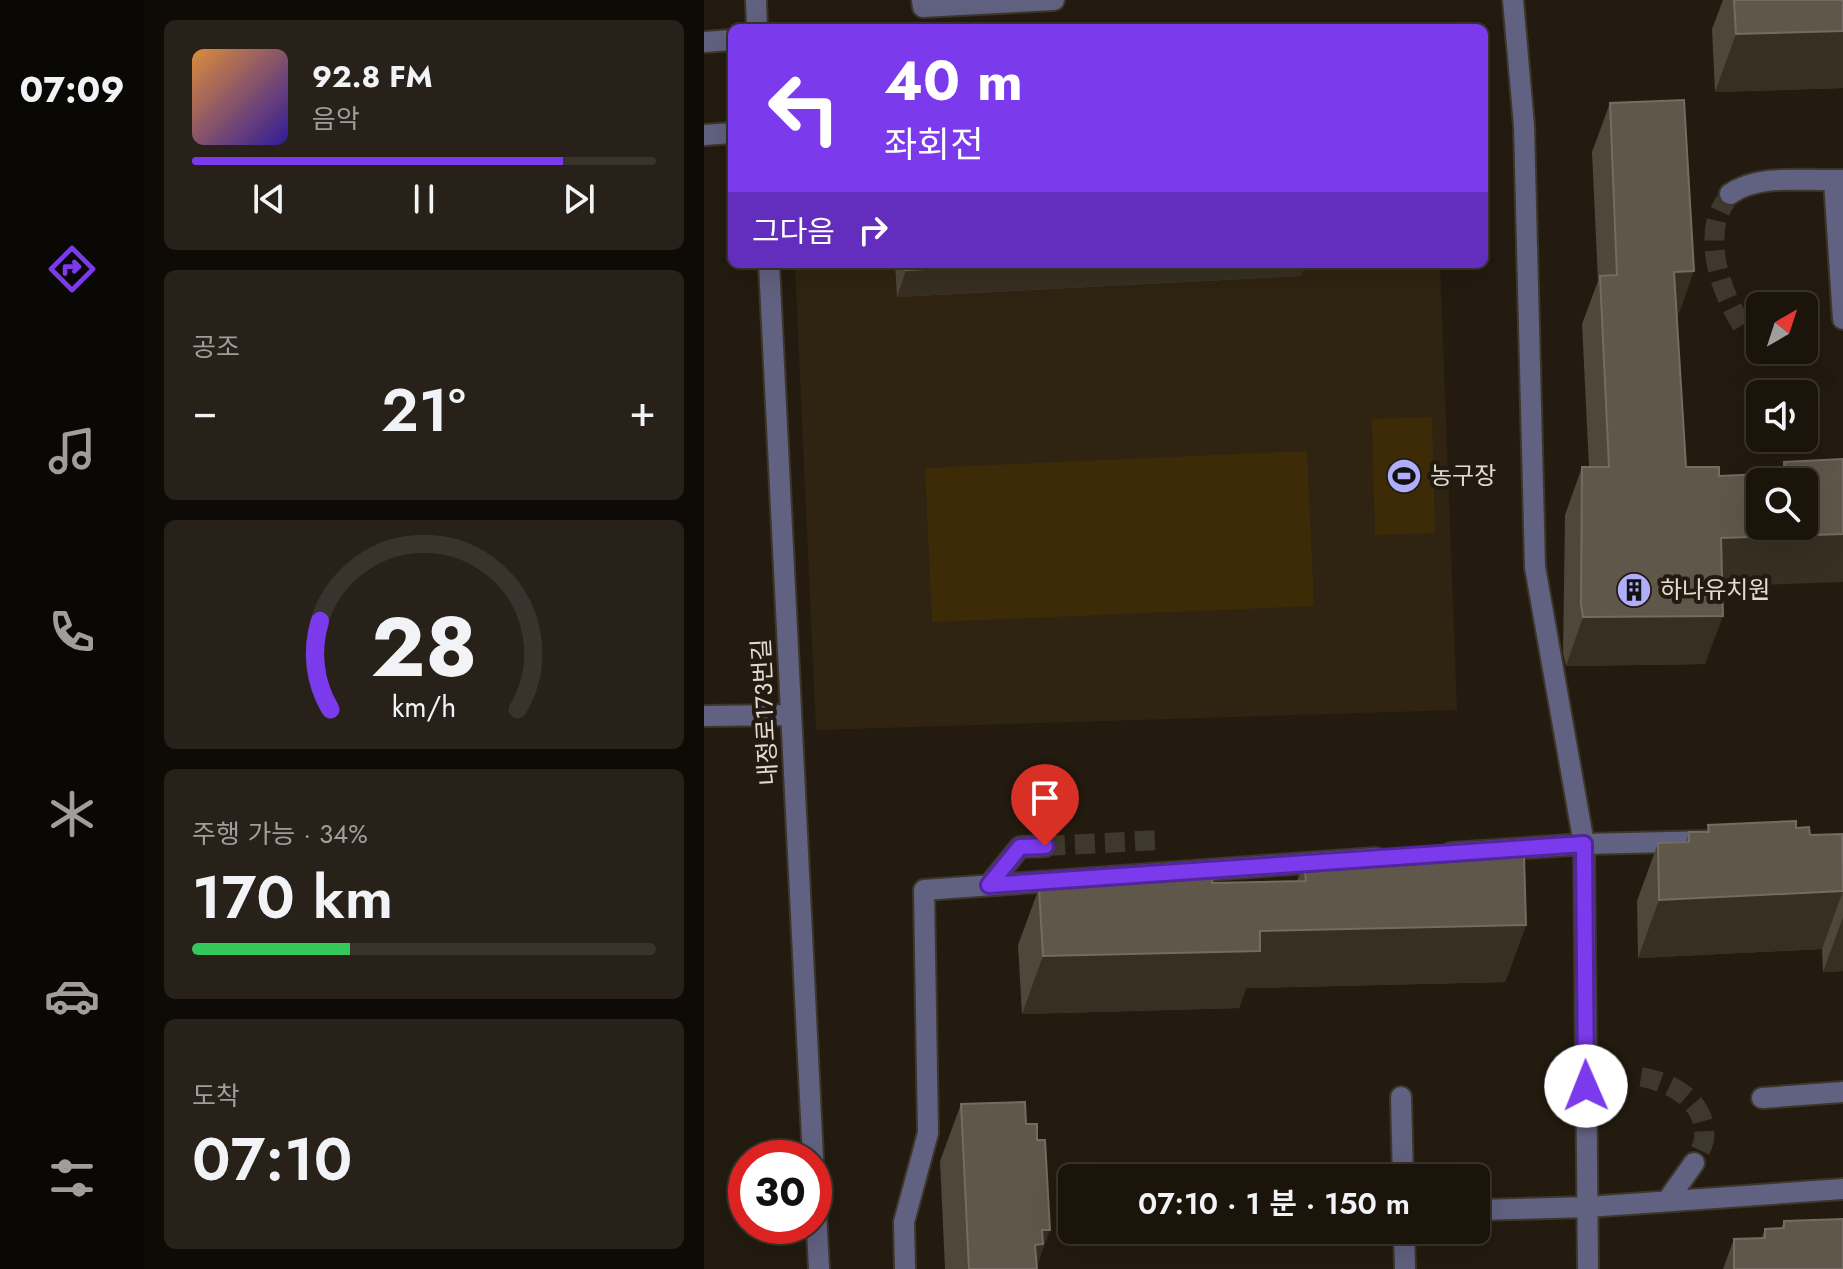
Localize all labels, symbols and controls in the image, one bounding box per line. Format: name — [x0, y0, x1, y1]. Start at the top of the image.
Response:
text: 40 m — [884, 40, 1023, 121]
text: 92.8 FM — [312, 55, 433, 98]
icon: left — [752, 56, 856, 160]
text: 07:09 — [19, 63, 125, 115]
text: 음악 — [312, 100, 360, 138]
text: 좌회전 — [884, 118, 983, 170]
icon: previous — [247, 177, 291, 221]
icon: pause — [402, 177, 446, 221]
icon: next — [557, 177, 601, 221]
icon: right — [851, 208, 895, 252]
text: 그다음 — [752, 210, 835, 253]
icon: directions — [44, 241, 100, 297]
north arrow — [1746, 292, 1818, 364]
map controls — [1746, 292, 1818, 540]
text: 공조 — [192, 328, 240, 366]
text: 21° — [381, 367, 466, 454]
text: − — [192, 379, 218, 443]
text: + — [629, 379, 656, 443]
button: sound — [1746, 380, 1818, 452]
icon: music — [44, 423, 100, 479]
sports icon: 농구장 — [1385, 457, 1423, 495]
place label: 농구장 — [1430, 458, 1496, 493]
button: search — [1746, 468, 1818, 540]
building icon: 하나유치원 — [1615, 571, 1653, 609]
place label: 하나유치원 — [1660, 572, 1770, 607]
text: 28 — [371, 587, 477, 707]
icon: phone — [44, 604, 100, 660]
street label: 내정로173번길 — [743, 638, 786, 786]
text: km/h — [392, 687, 456, 729]
pin — [1011, 764, 1079, 846]
icon: arrive — [1023, 776, 1067, 820]
icon: climate — [44, 786, 100, 842]
text: 주행 가능 · 34% — [192, 815, 368, 853]
text: 170 km — [192, 854, 393, 941]
icon: car — [44, 968, 100, 1024]
position arrow — [1544, 1044, 1628, 1128]
text: 도착 — [192, 1077, 240, 1115]
text: 07:10 — [192, 1116, 352, 1203]
speed limit sign: 30 — [728, 1140, 832, 1244]
icon: filters — [44, 1150, 100, 1206]
text: 07:10 · 1 분 · 150 m — [1138, 1182, 1410, 1225]

